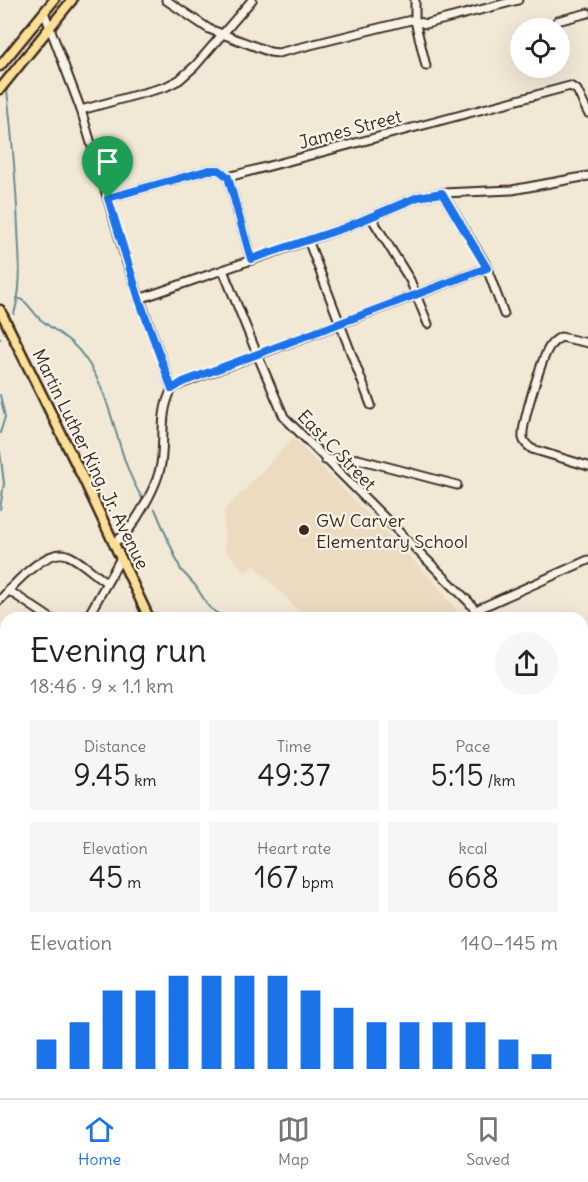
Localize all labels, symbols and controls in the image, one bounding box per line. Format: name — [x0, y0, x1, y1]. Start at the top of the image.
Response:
map controls — [510, 18, 570, 78]
button: locate — [510, 18, 570, 78]
street label: James Street — [296, 104, 404, 154]
pin — [82, 136, 133, 198]
icon: arrive — [91, 145, 124, 178]
street label: Martin Luther King, Jr. Avenue — [28, 345, 154, 573]
street label: East C Street — [293, 405, 381, 495]
place label: GW Carver Elementary School — [316, 509, 468, 553]
marker: GW Carver Elementary School — [297, 523, 311, 537]
text: Evening run — [30, 629, 206, 671]
button: share — [495, 632, 558, 695]
text: 18:46 · 9 × 1.1 km — [30, 673, 174, 698]
text: Distance — [84, 736, 146, 756]
text: Time — [277, 736, 311, 756]
text: Pace — [456, 736, 490, 756]
text: 9.45 — [74, 756, 130, 794]
text: 49:37 — [257, 756, 331, 794]
text: 5:15 — [430, 756, 484, 794]
text: km — [130, 770, 156, 790]
text: /km — [484, 770, 516, 790]
text: Elevation — [82, 838, 148, 858]
text: Heart rate — [257, 838, 331, 858]
text: kcal — [459, 838, 487, 858]
text: 45 — [89, 858, 123, 896]
text: 167 — [254, 858, 298, 896]
text: 668 — [447, 858, 499, 896]
text: m — [123, 872, 141, 892]
text: bpm — [298, 872, 334, 892]
text: Elevation — [30, 930, 112, 955]
text: 140–145 m — [461, 930, 558, 955]
tab: Home — [78, 1113, 121, 1169]
tab: Map — [277, 1113, 310, 1169]
tab: Saved — [466, 1113, 510, 1169]

